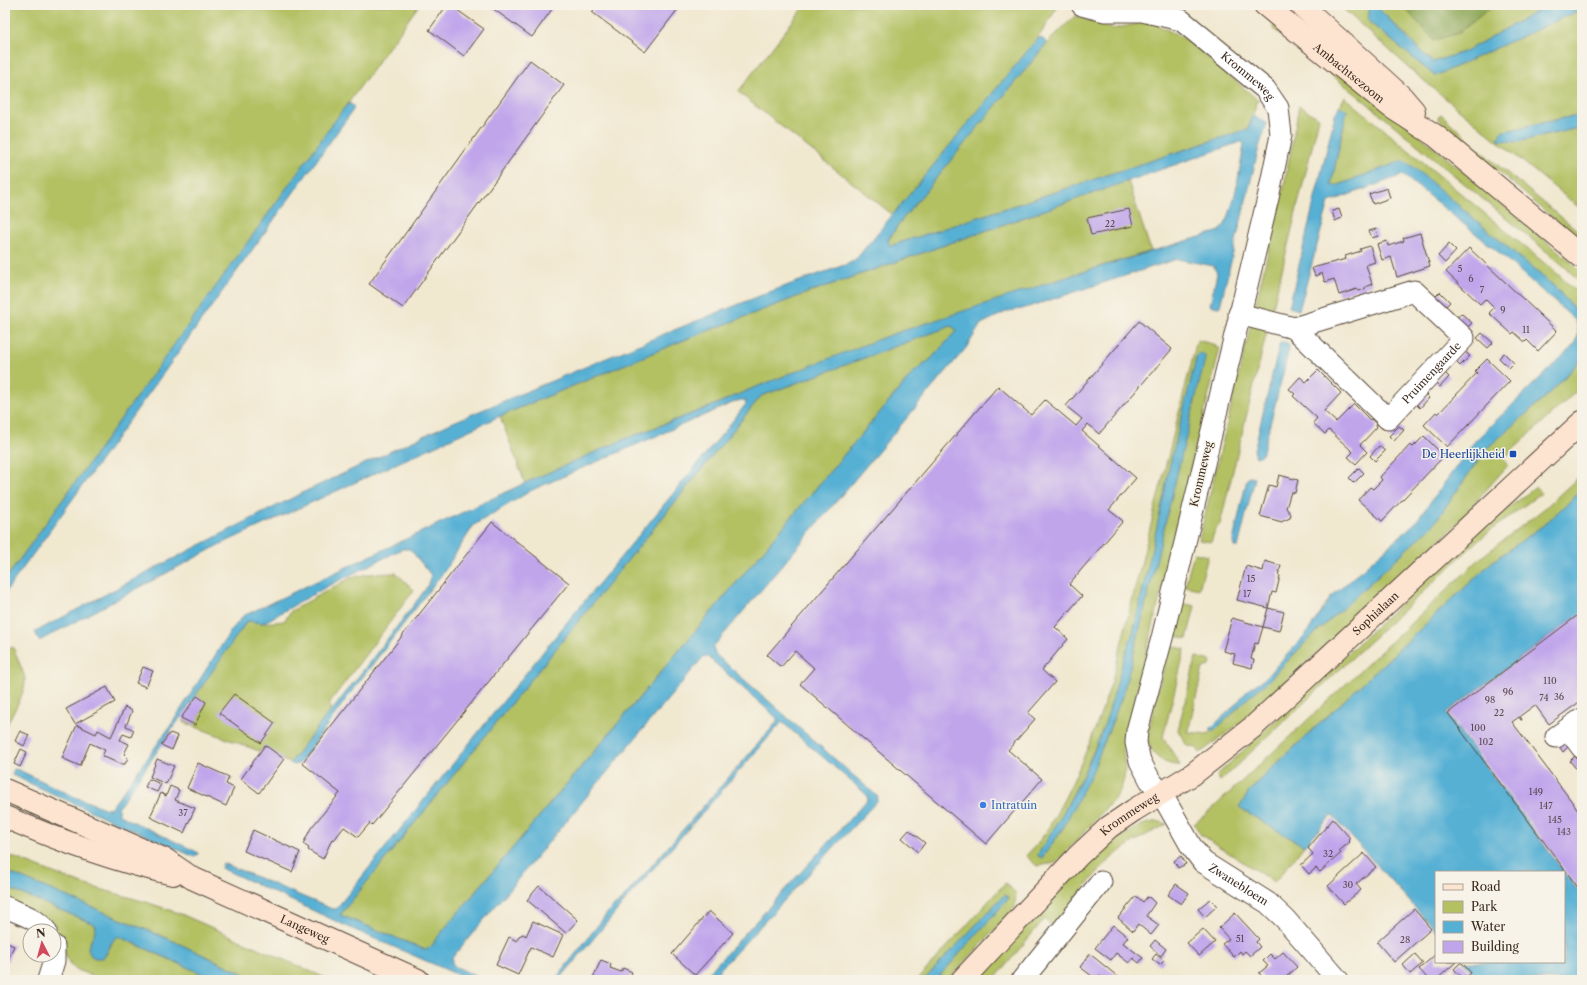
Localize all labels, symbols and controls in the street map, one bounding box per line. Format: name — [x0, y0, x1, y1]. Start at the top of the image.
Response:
street label: Ambachtsezoom — [1310, 39, 1388, 106]
street label: Krommeweg — [1218, 49, 1278, 103]
house number: 22 — [1105, 218, 1115, 229]
house number: 5 — [1458, 263, 1463, 274]
house number: 6 — [1468, 273, 1474, 284]
house number: 7 — [1480, 284, 1485, 295]
house number: 9 — [1500, 304, 1506, 315]
house number: 11 — [1522, 324, 1530, 335]
street label: Pruimengaarde — [1399, 339, 1464, 407]
street label: Krommeweg — [1187, 440, 1215, 508]
place label: De Heerlijkheid — [1422, 447, 1505, 461]
marker: De Heerlijkheid — [1508, 449, 1518, 459]
house number: 15 — [1247, 573, 1255, 584]
house number: 17 — [1243, 588, 1252, 599]
street label: Sophialaan — [1350, 588, 1402, 638]
house number: 110 — [1543, 675, 1557, 686]
house number: 96 — [1503, 686, 1513, 697]
house number: 36 — [1554, 691, 1564, 702]
house number: 74 — [1539, 692, 1549, 703]
house number: 98 — [1485, 694, 1495, 705]
house number: 22 — [1494, 707, 1504, 718]
house number: 100 — [1470, 722, 1486, 733]
house number: 102 — [1479, 736, 1493, 747]
house number: 149 — [1529, 786, 1543, 797]
street label: Krommeweg — [1097, 790, 1161, 839]
place label: Intratuin — [991, 798, 1037, 812]
marker: Intratuin — [978, 800, 988, 810]
house number: 147 — [1539, 800, 1553, 811]
house number: 37 — [178, 807, 188, 818]
house number: 145 — [1548, 814, 1562, 825]
house number: 143 — [1557, 826, 1571, 837]
house number: 32 — [1323, 848, 1333, 859]
street label: Zwanebloem — [1206, 861, 1272, 909]
legend — [1435, 871, 1565, 963]
house number: 30 — [1343, 879, 1354, 890]
text: Road — [1471, 879, 1501, 894]
text: Park — [1471, 899, 1498, 914]
street label: Langeweg — [278, 912, 332, 946]
text: Water — [1470, 919, 1505, 934]
north arrow — [22, 923, 62, 963]
text: N — [35, 926, 47, 941]
house number: 51 — [1236, 933, 1245, 944]
house number: 28 — [1400, 934, 1410, 945]
text: Building — [1471, 939, 1519, 954]

